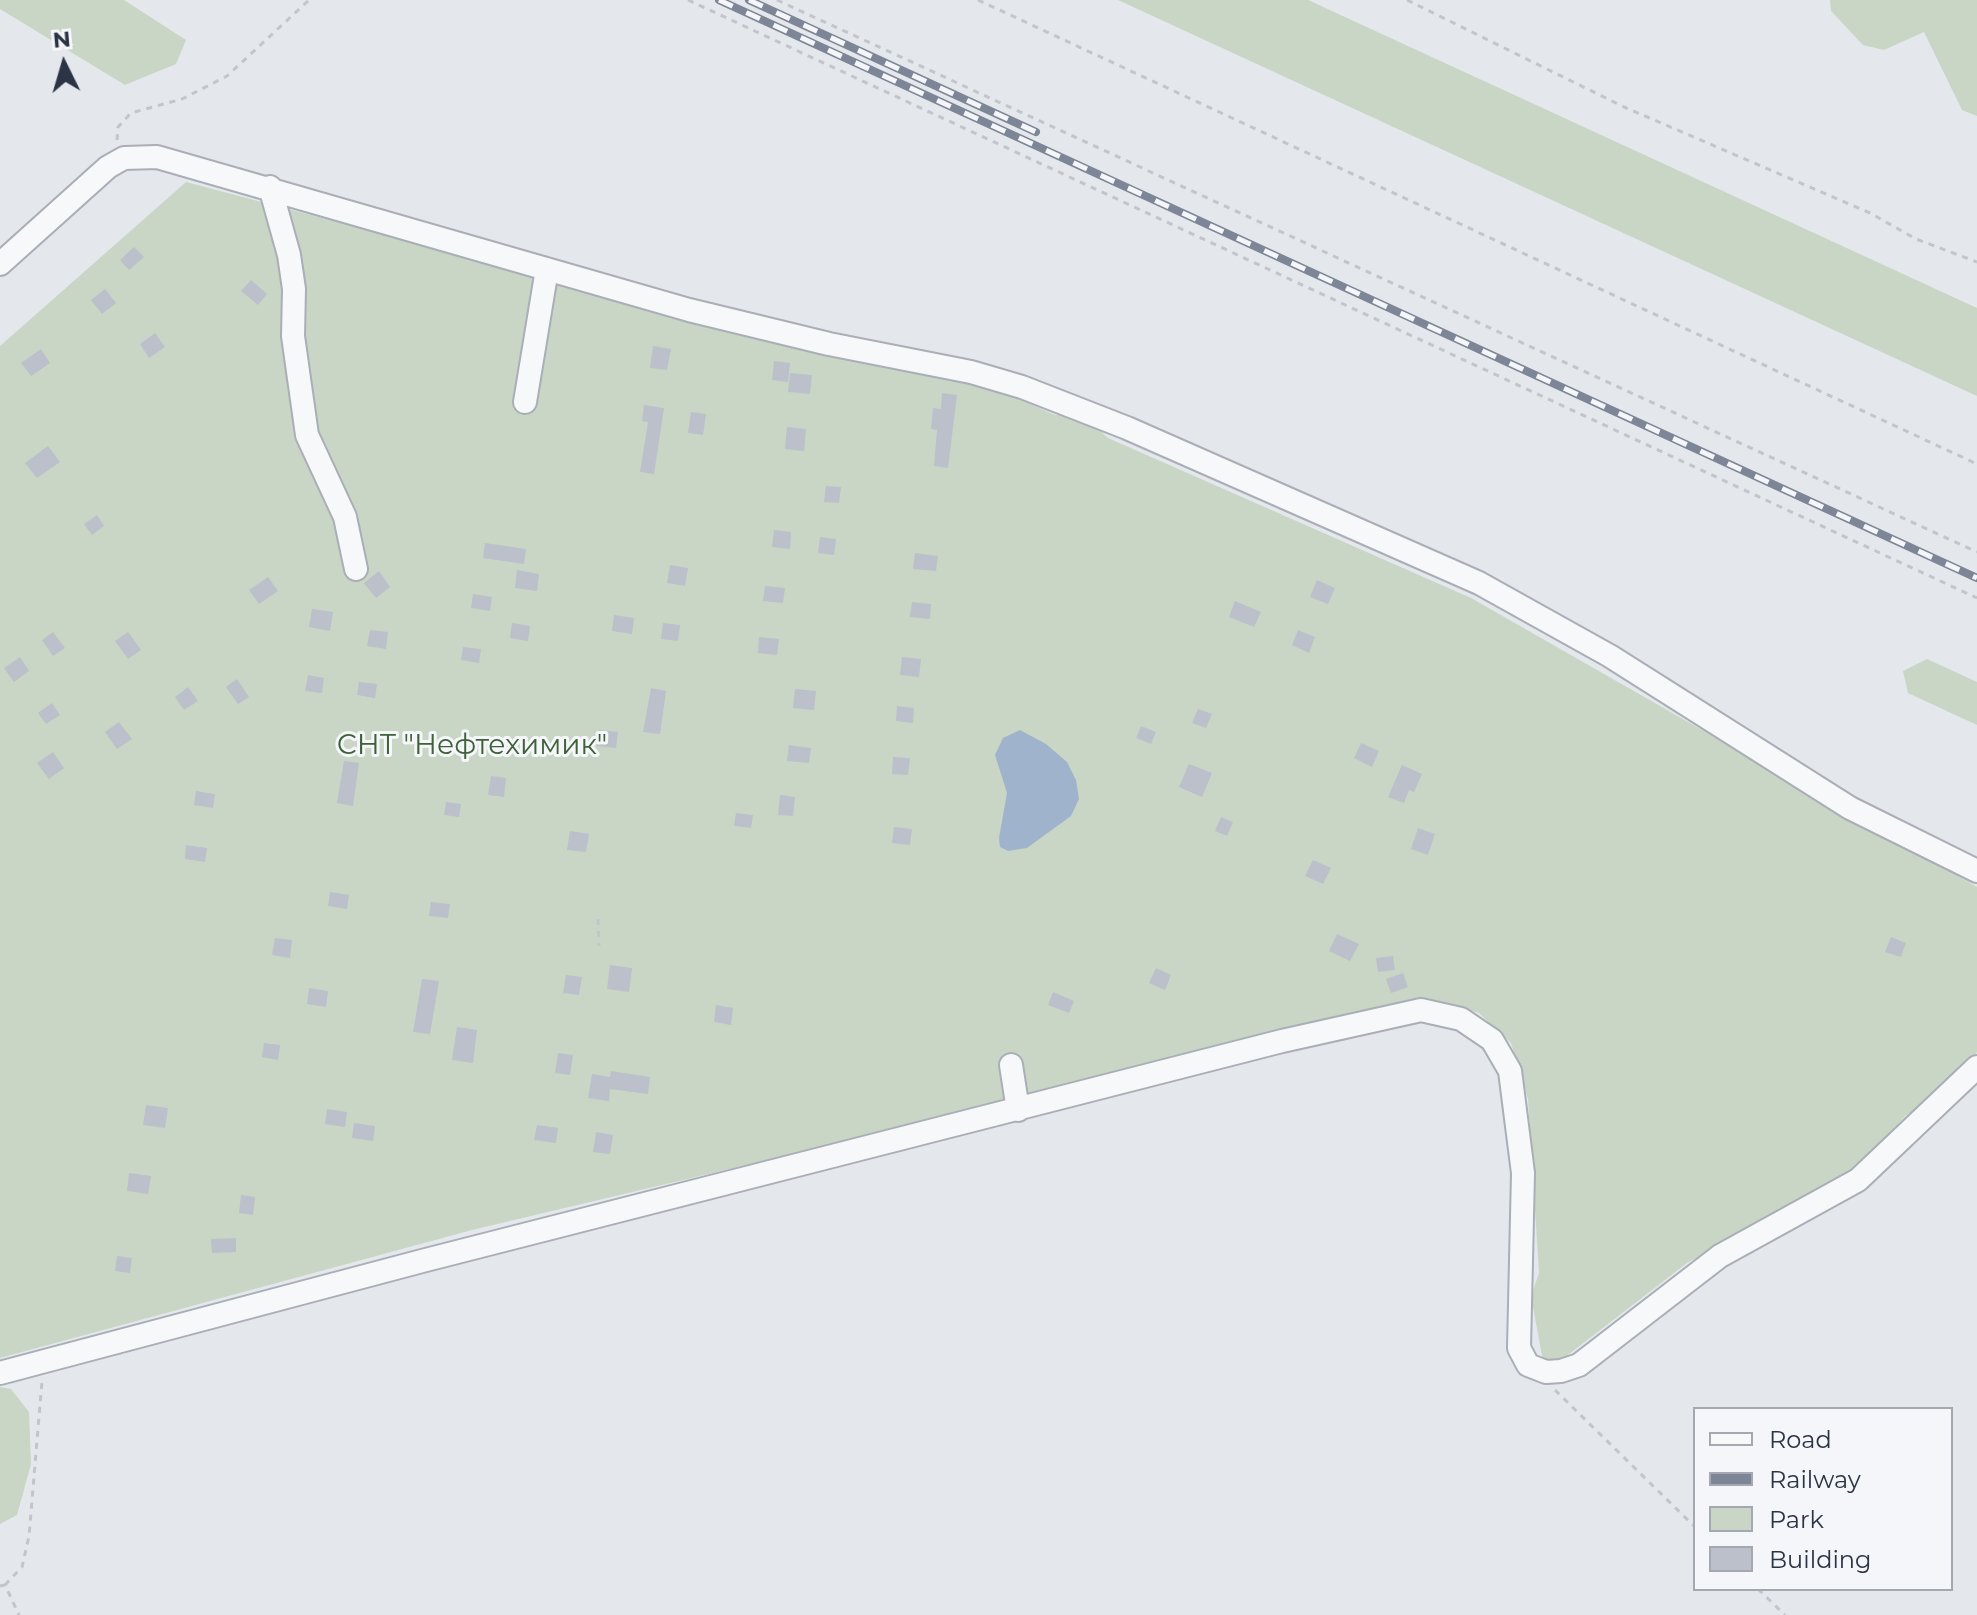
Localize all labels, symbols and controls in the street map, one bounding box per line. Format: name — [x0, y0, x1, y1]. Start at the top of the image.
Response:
north arrow — [24, 24, 104, 104]
text: N — [52, 25, 72, 54]
park label: СНТ "Нефтехимик" — [337, 729, 607, 763]
legend — [1693, 1407, 1953, 1591]
text: Road — [1769, 1425, 1832, 1454]
text: Railway — [1769, 1465, 1861, 1494]
text: Park — [1769, 1505, 1824, 1534]
text: Building — [1769, 1545, 1872, 1574]

